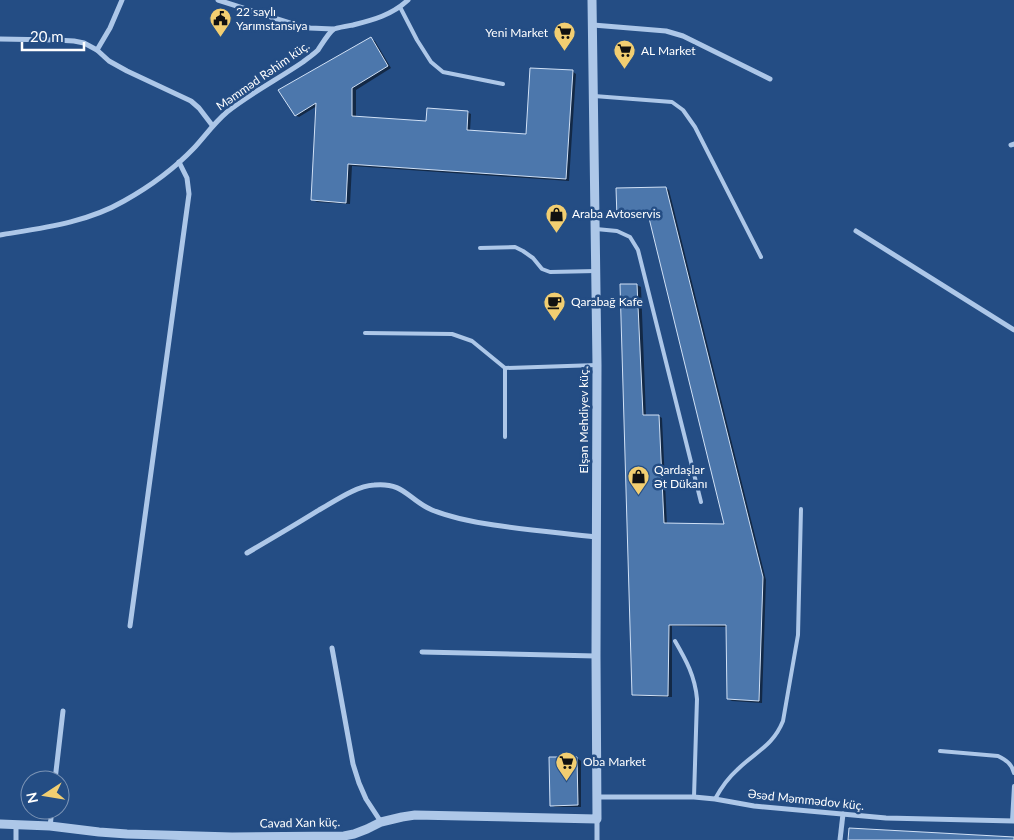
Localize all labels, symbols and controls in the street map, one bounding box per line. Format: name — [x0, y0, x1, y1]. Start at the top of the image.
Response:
place label: 22 saylı Yarımstansiya — [236, 4, 308, 33]
public building icon: 22 saylı Yarımstansiya — [208, 7, 232, 38]
scale bar — [22, 20, 85, 52]
supermarket icon: Yeni Market — [552, 21, 576, 52]
place label: Yeni Market — [485, 25, 549, 40]
text: 20 m — [30, 27, 64, 45]
street label: Məmməd Rəhim küç. — [213, 38, 312, 113]
supermarket icon: AL Market — [613, 39, 637, 70]
place label: AL Market — [641, 43, 696, 58]
shop icon: Araba Avtoservis — [544, 202, 568, 233]
place label: Araba Avtoservis — [572, 206, 661, 221]
cafe icon: Qarabağ Kafe — [543, 290, 567, 321]
place label: Qarabağ Kafe — [571, 294, 643, 309]
street label: Elşən Mehdiyev küç. — [576, 366, 591, 474]
place label: Qardaşlar Ət Dükanı — [654, 462, 707, 491]
shop icon: Qardaşlar Ət Dükanı — [626, 465, 650, 496]
supermarket icon: Oba Market — [555, 750, 579, 781]
place label: Oba Market — [583, 754, 647, 769]
north arrow — [20, 770, 70, 820]
street label: Əsəd Məmmədov küç. — [747, 786, 865, 813]
text: N — [22, 791, 41, 805]
street label: Cavad Xan küç. — [260, 814, 341, 831]

